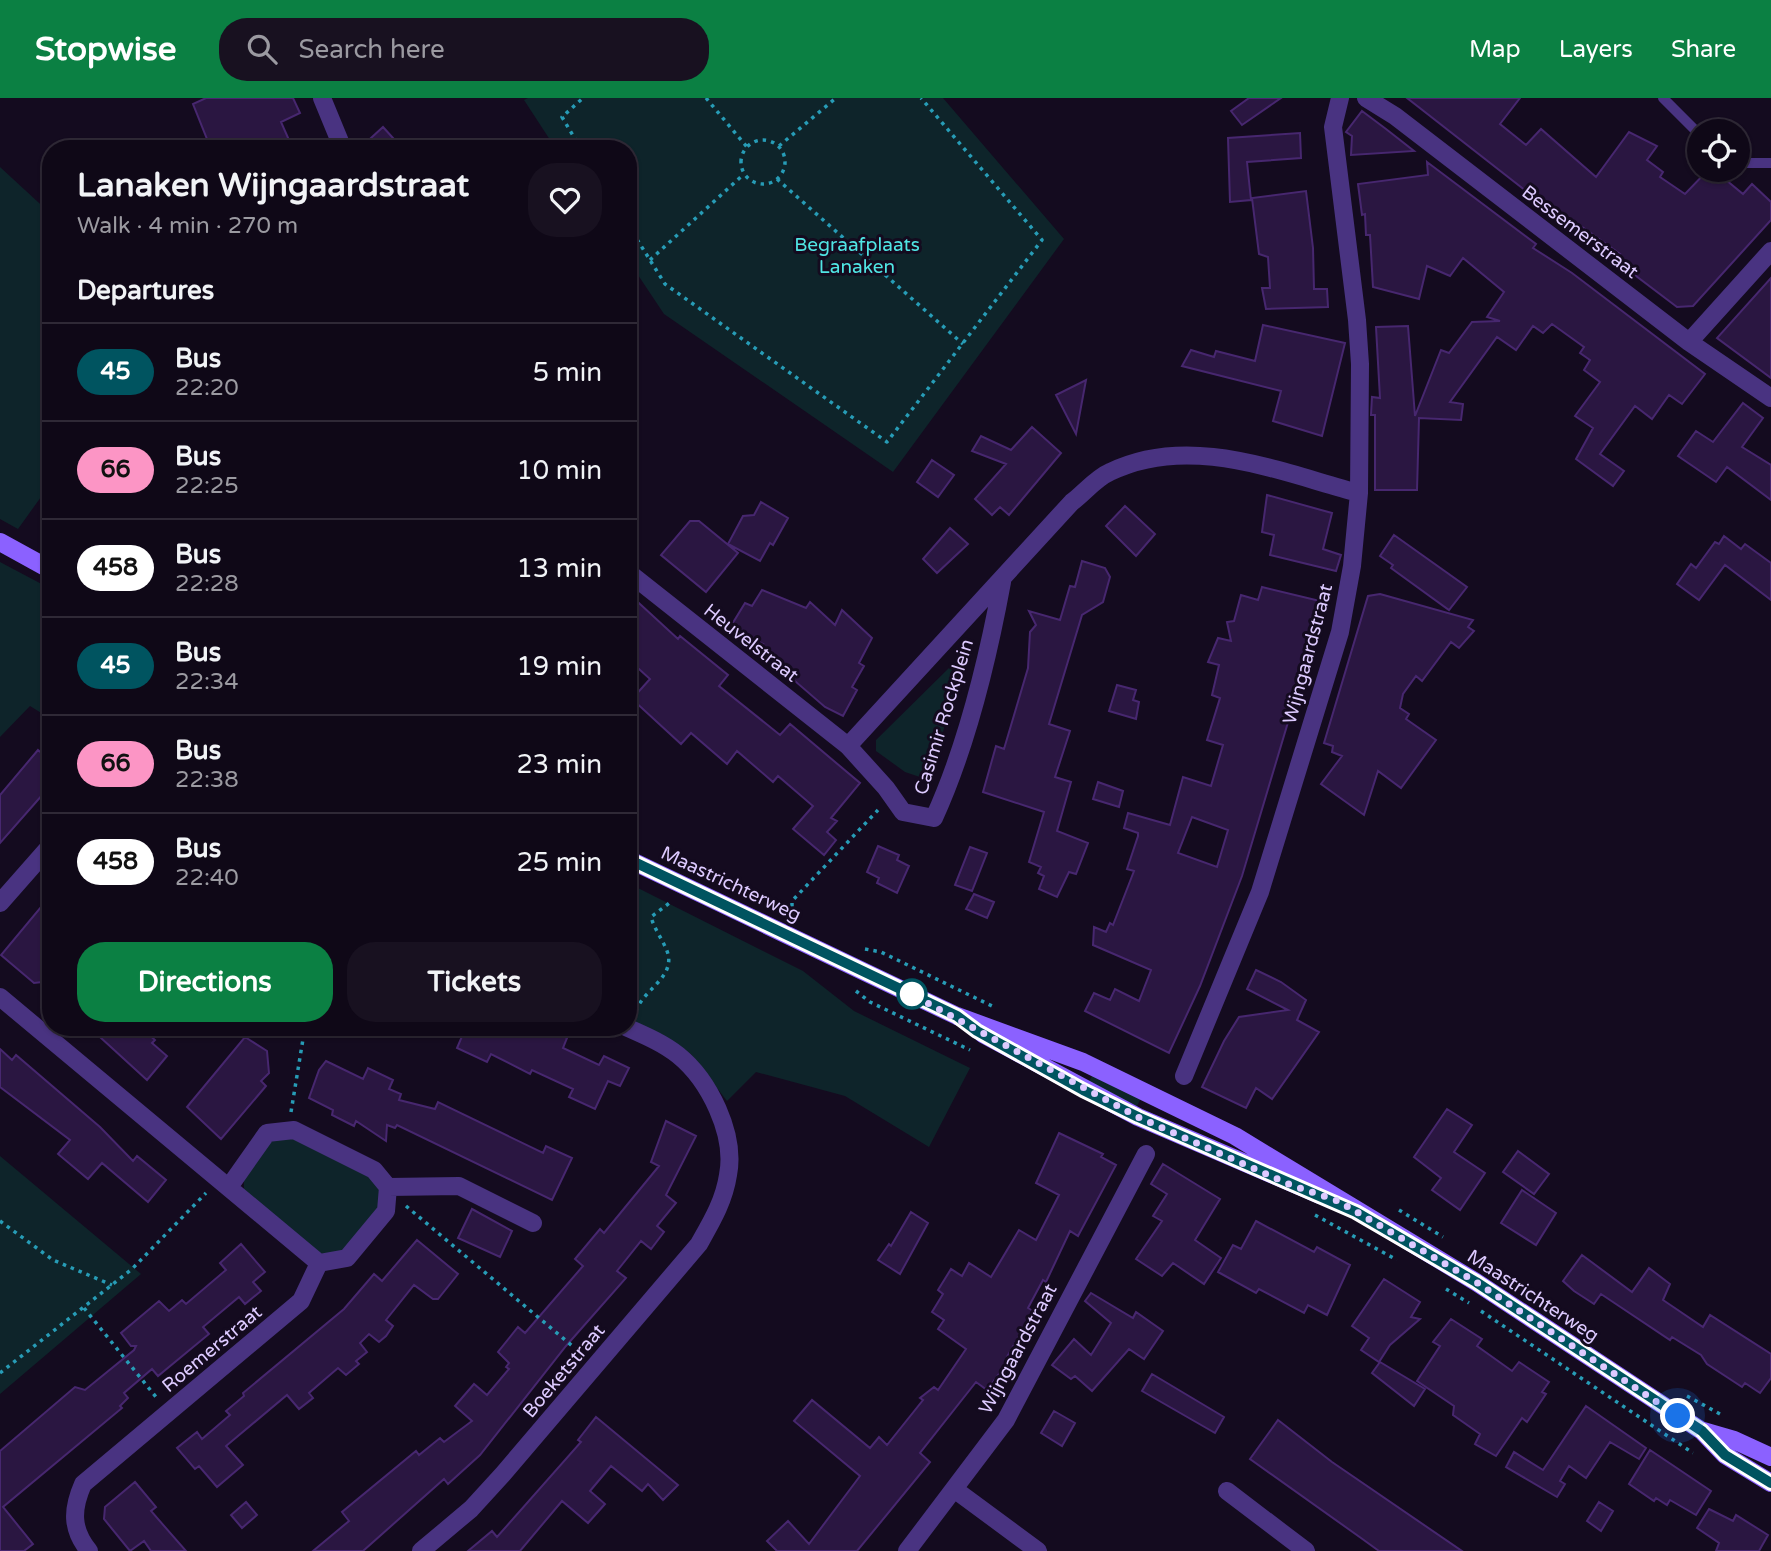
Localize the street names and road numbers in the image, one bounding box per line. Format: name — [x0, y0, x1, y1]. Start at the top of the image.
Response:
street label: Bessemerstraat — [1517, 181, 1643, 283]
street label: Wijngaardstraat — [1279, 581, 1337, 727]
street label: Heuvelstraat — [699, 599, 803, 687]
street label: Casimir Rockplein — [910, 637, 978, 797]
street label: Maastrichterweg — [657, 842, 805, 926]
street label: Maastrichterweg — [1463, 1245, 1603, 1347]
street label: Wijngaardstraat — [974, 1280, 1062, 1418]
street label: Roemerstraat — [158, 1301, 266, 1397]
street label: Boeketstraat — [518, 1320, 610, 1422]

